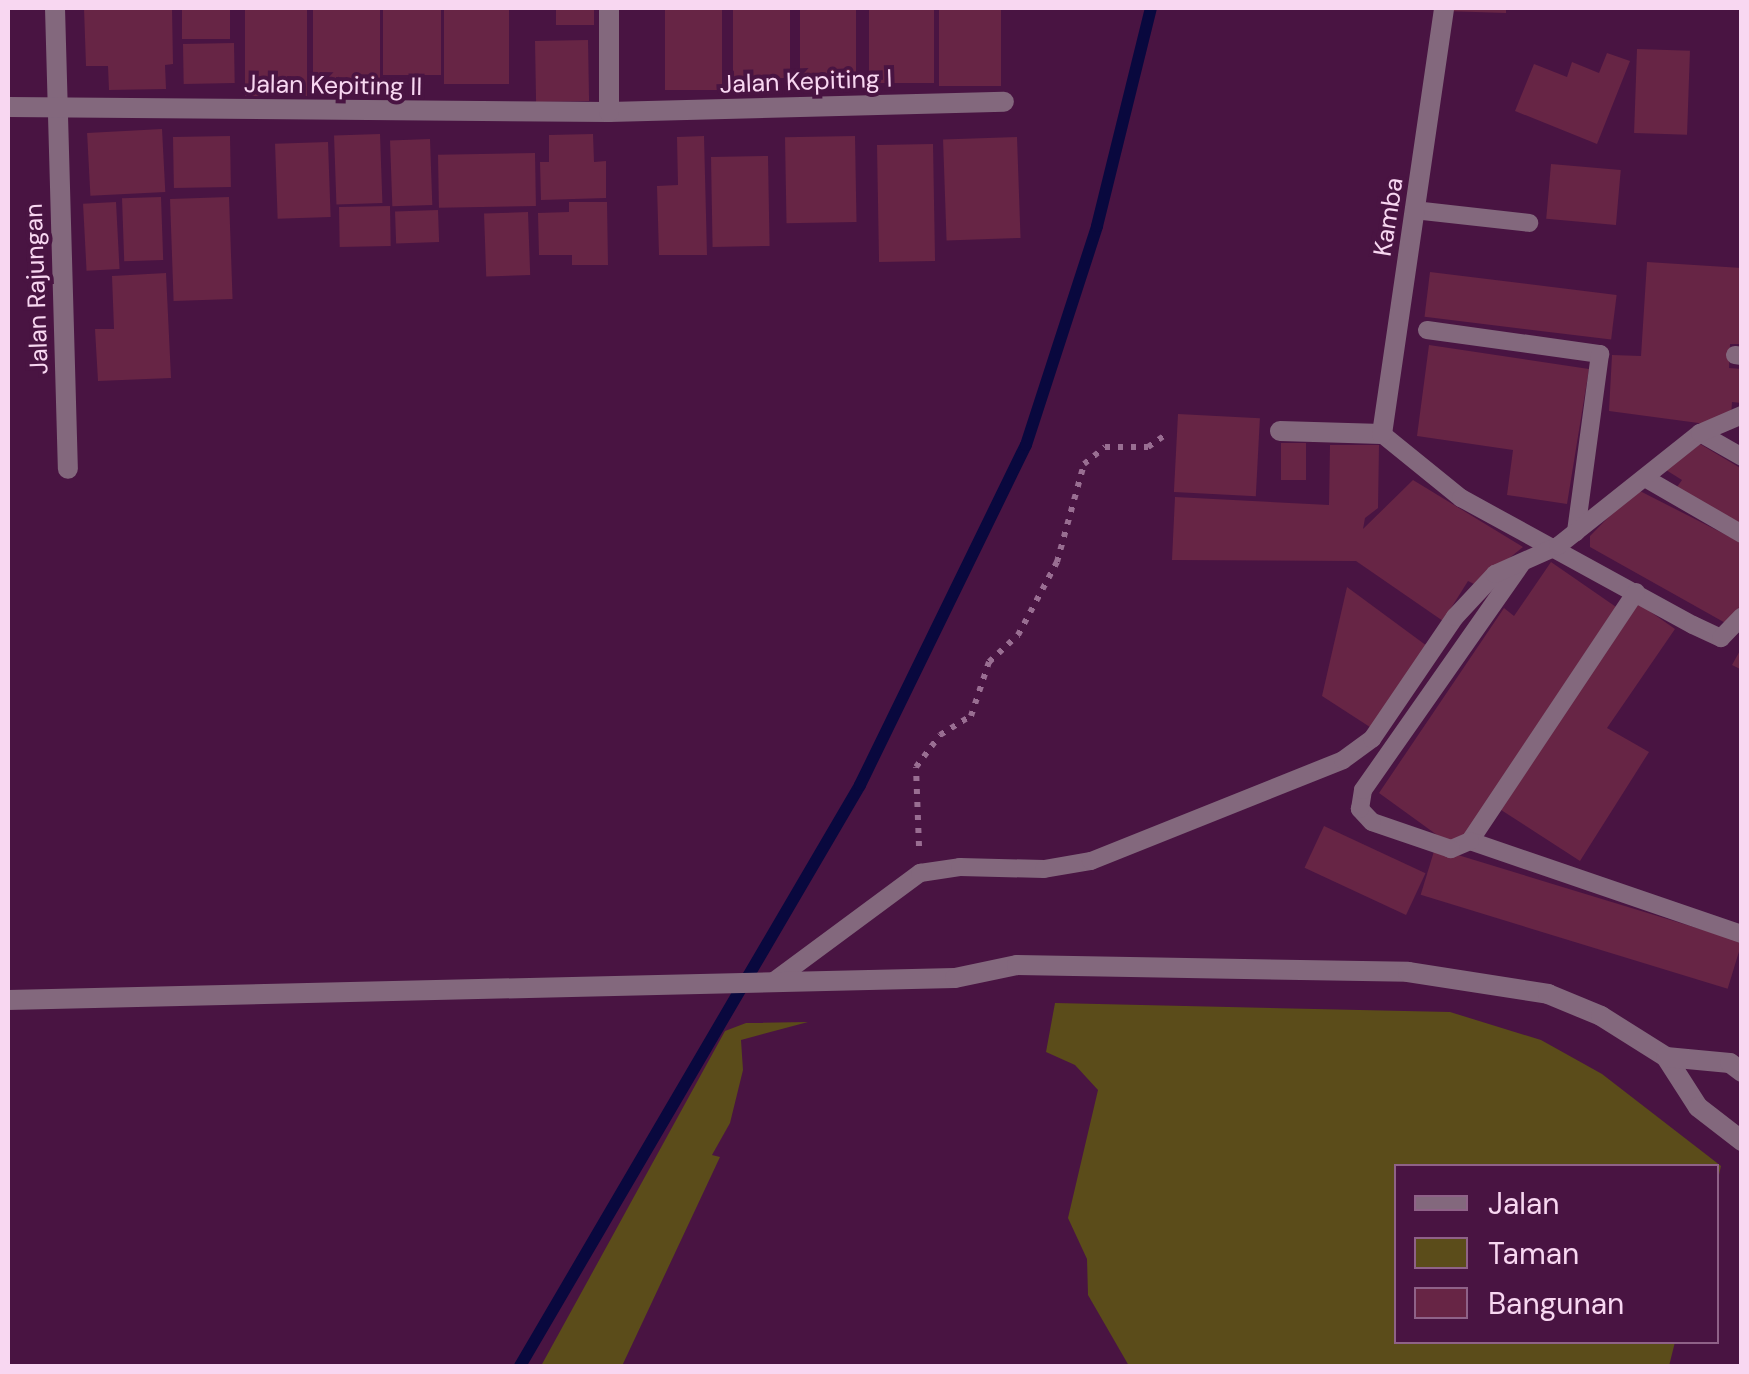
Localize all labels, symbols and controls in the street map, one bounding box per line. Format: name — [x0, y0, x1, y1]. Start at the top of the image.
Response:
street label: Jalan Kepiting I — [719, 64, 893, 100]
street label: Jalan Kepiting II — [244, 69, 422, 103]
street label: Kamba — [1368, 176, 1410, 258]
street label: Jalan Rajungan — [19, 203, 55, 375]
legend — [1394, 1164, 1719, 1344]
text: Jalan — [1488, 1184, 1560, 1223]
text: Taman — [1488, 1234, 1579, 1273]
text: Bangunan — [1488, 1284, 1624, 1323]

